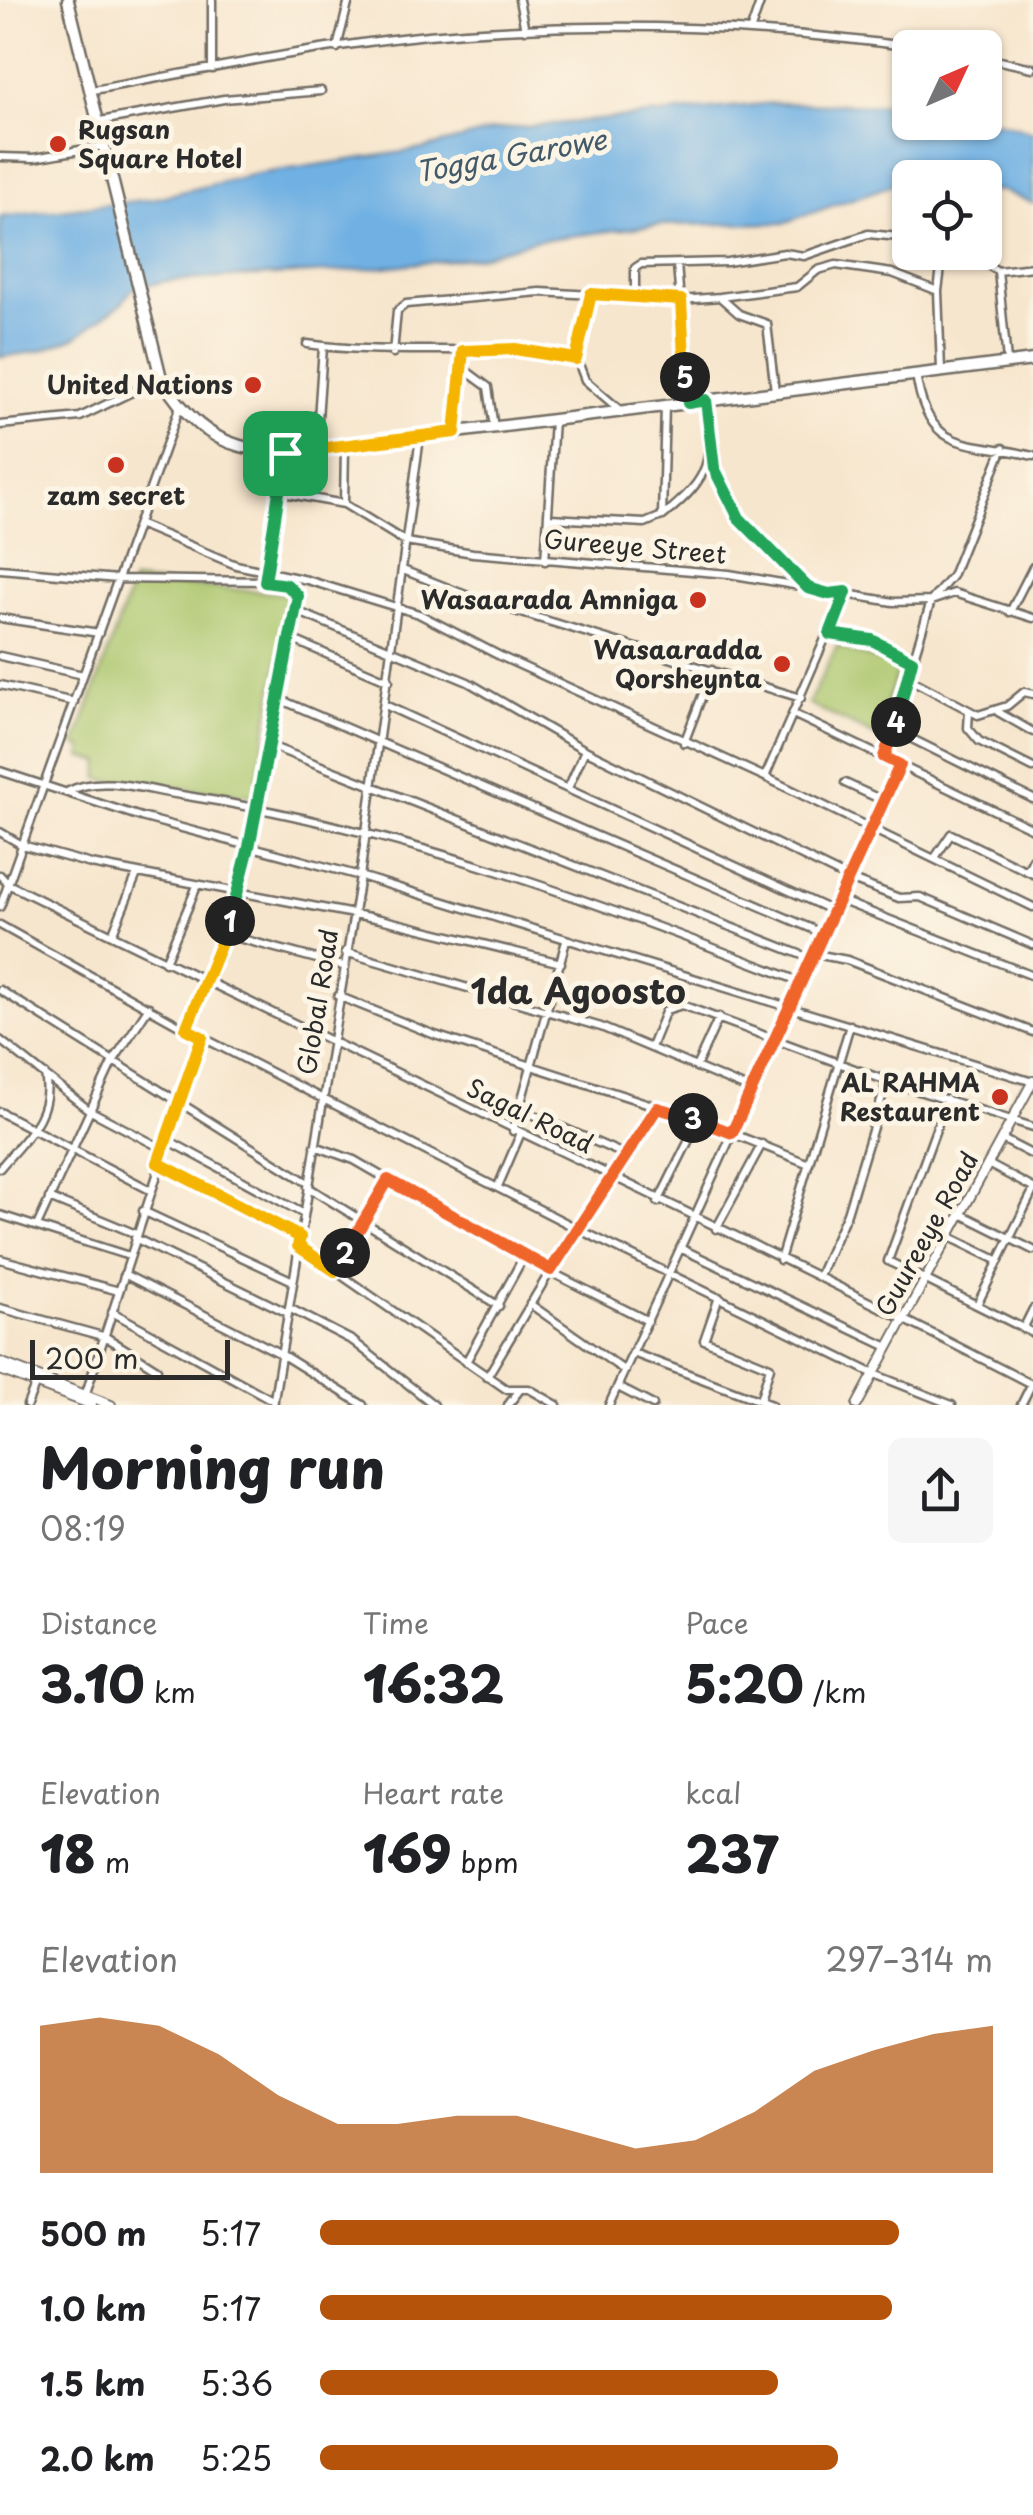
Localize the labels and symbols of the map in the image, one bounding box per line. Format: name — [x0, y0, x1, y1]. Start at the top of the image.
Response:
north arrow — [892, 30, 1002, 140]
place label: Rugsan Square Hotel — [78, 110, 242, 177]
water label: Togga Garowe — [412, 116, 612, 192]
marker: Rugsan Square Hotel — [47, 133, 69, 155]
pin: 5 — [660, 352, 710, 402]
place label: United Nations — [46, 365, 233, 403]
marker: United Nations — [242, 374, 264, 396]
pin — [243, 411, 328, 496]
marker: zam secret — [105, 454, 127, 476]
place label: zam secret — [47, 476, 185, 514]
street label: Gureeye Street — [542, 519, 728, 573]
place label: Wasaarada Amniga — [421, 580, 679, 618]
marker: Wasaarada Amniga — [687, 589, 709, 611]
place label: Wasaaradda Qorsheynta — [593, 630, 762, 697]
marker: Wasaaradda Qorsheynta — [771, 653, 793, 675]
pin: 4 — [871, 697, 921, 747]
pin: 1 — [205, 896, 255, 946]
street label: Global Road — [287, 926, 347, 1078]
district label: 1da Agoosto — [470, 963, 686, 1016]
place label: AL RAHMA Restaurent — [840, 1063, 980, 1130]
street label: Sagal Road — [461, 1068, 600, 1162]
marker: AL RAHMA Restaurent — [989, 1086, 1011, 1108]
pin: 3 — [668, 1093, 718, 1143]
street label: Guureeye Road — [865, 1144, 987, 1323]
pin: 2 — [320, 1228, 370, 1278]
scale bar — [30, 1335, 230, 1380]

